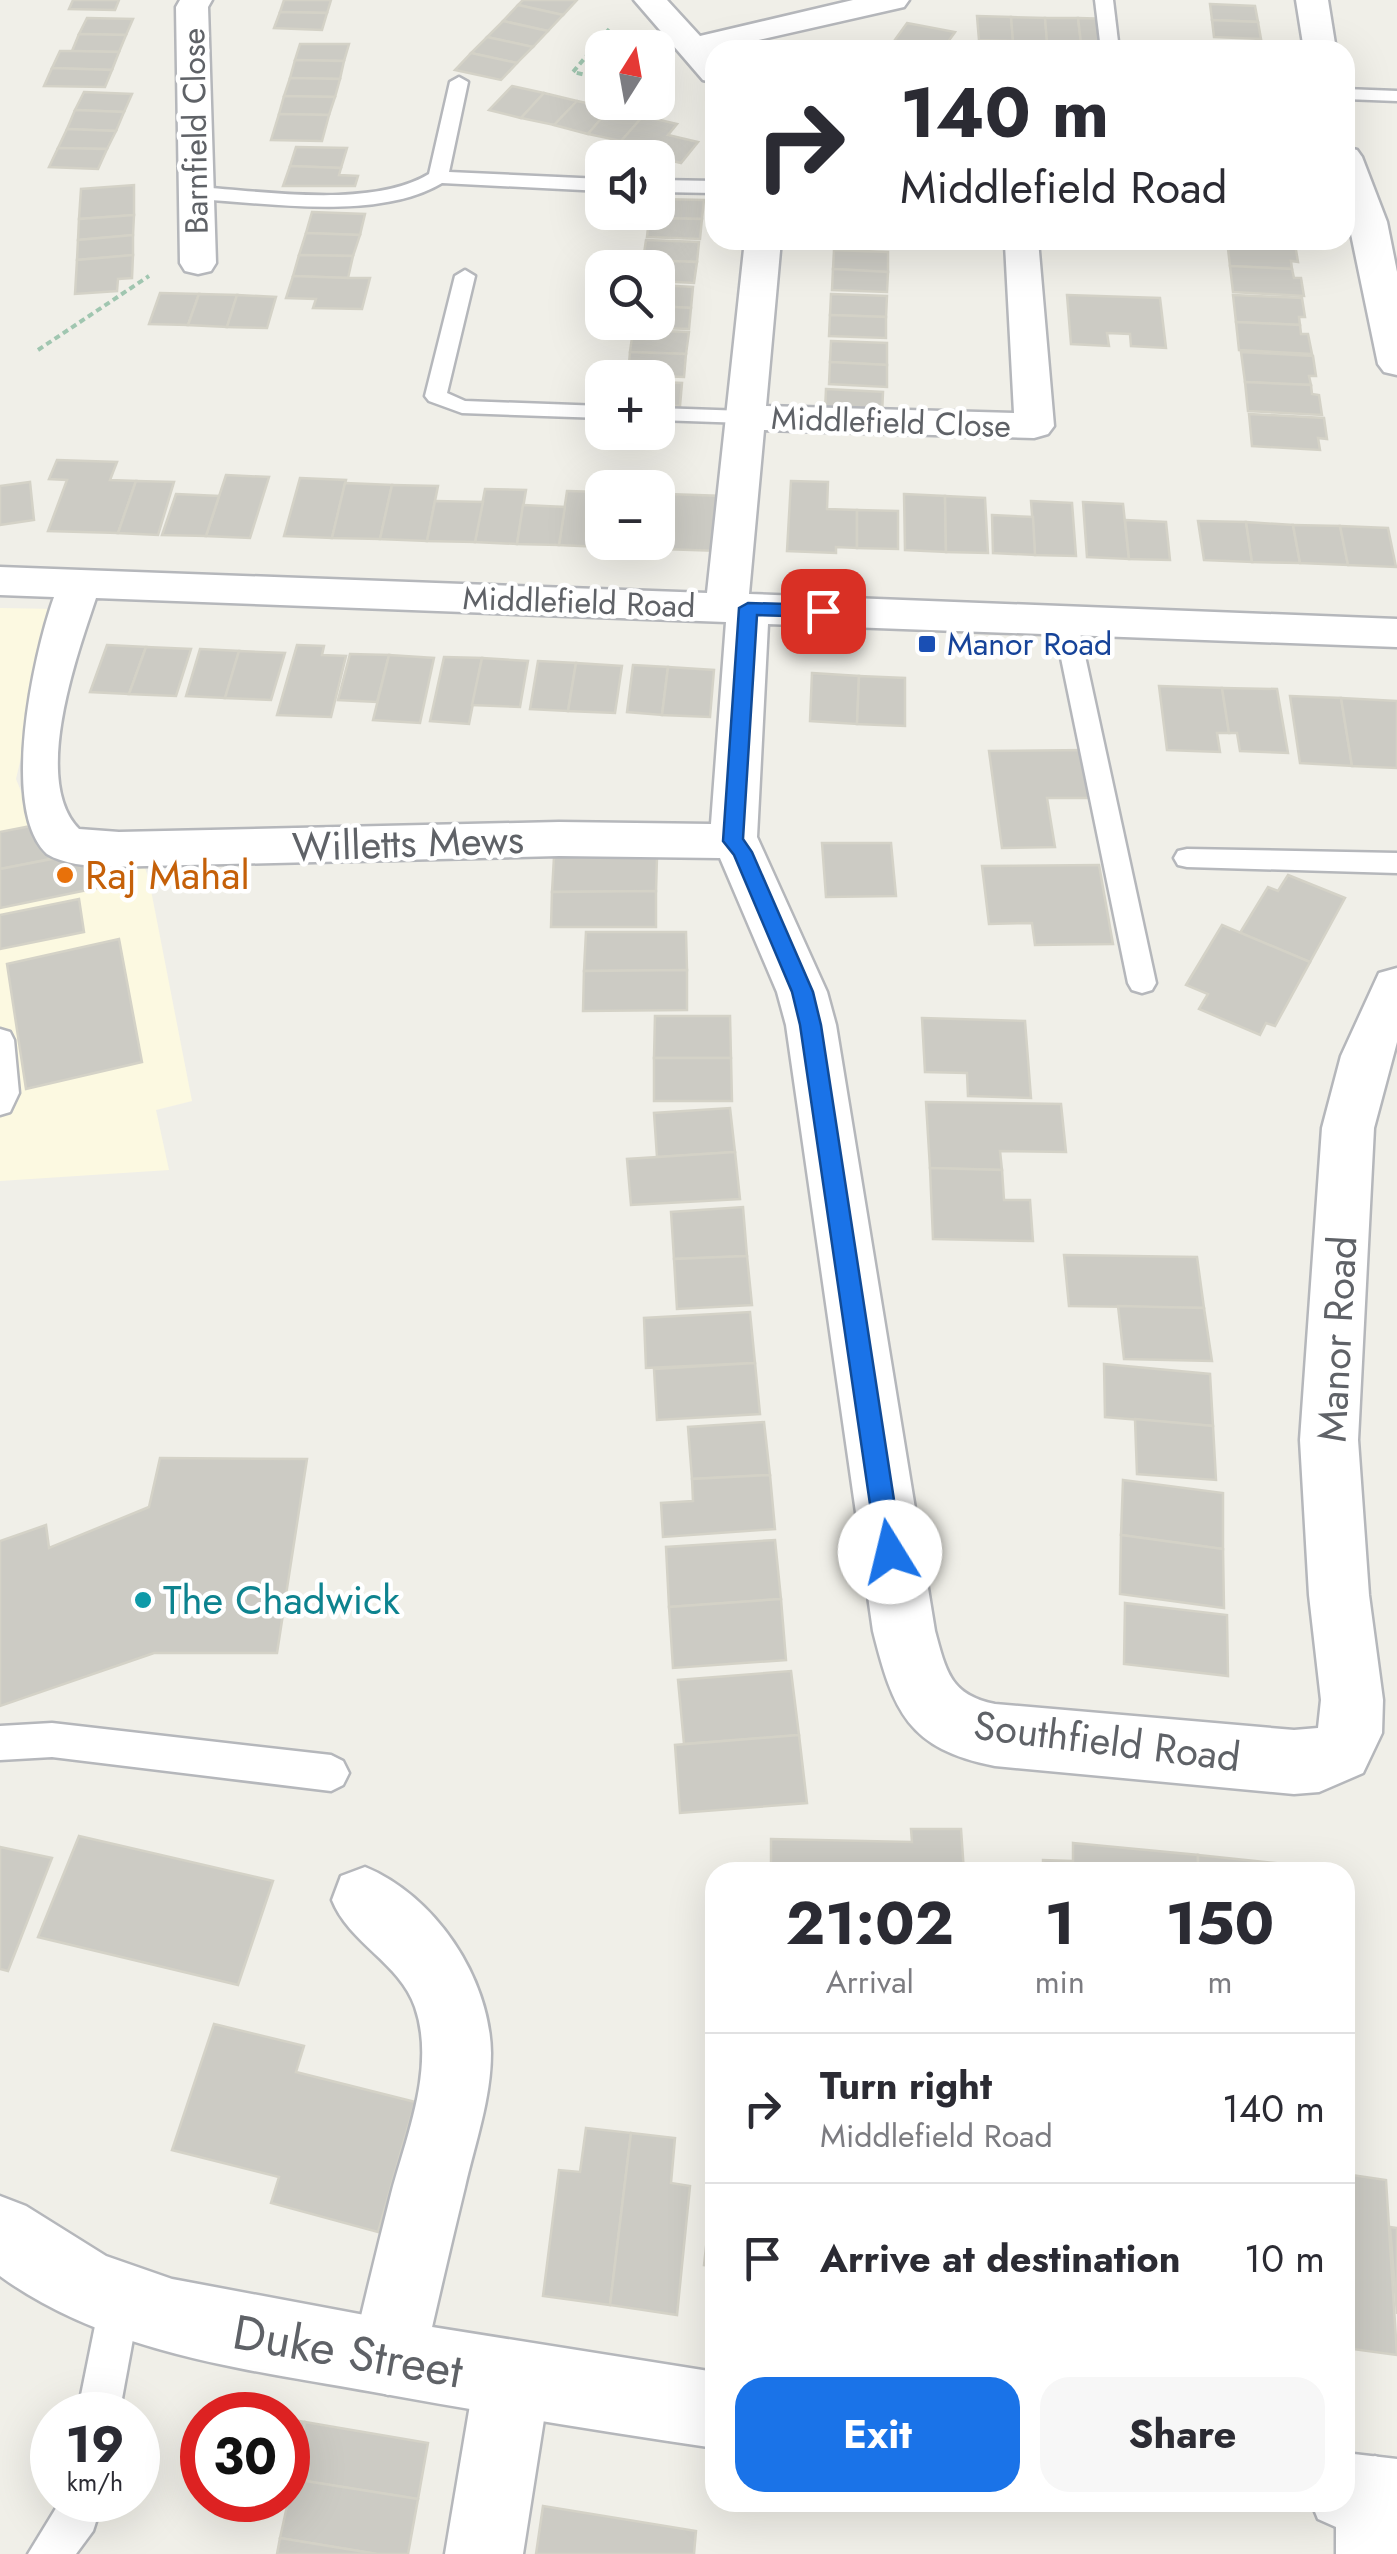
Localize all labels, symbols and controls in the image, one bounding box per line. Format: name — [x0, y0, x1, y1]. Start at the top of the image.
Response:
street label: Barnfield Close — [170, 27, 220, 235]
north arrow — [585, 30, 675, 120]
map controls — [585, 30, 675, 560]
text: 140 m — [900, 62, 1109, 163]
icon: right — [735, 80, 865, 210]
button: sound — [585, 140, 675, 230]
text: Middlefield Road — [900, 155, 1227, 220]
button: search — [585, 250, 675, 340]
button: + — [585, 360, 675, 450]
street label: Middlefield Close — [770, 395, 1012, 449]
button: − — [585, 470, 675, 560]
pin — [781, 569, 866, 654]
street label: Middlefield Road — [462, 575, 696, 629]
icon: arrive — [796, 584, 851, 639]
place label: Manor Road — [947, 621, 1112, 667]
marker: Manor Road — [916, 633, 938, 655]
street label: Willetts Mews — [291, 810, 525, 876]
place label: Raj Mahal — [85, 846, 250, 904]
marker: Raj Mahal — [54, 864, 76, 886]
street label: Manor Road — [1303, 1234, 1371, 1444]
position arrow — [838, 1500, 942, 1604]
place label: The Chadwick — [163, 1571, 400, 1629]
marker: The Chadwick — [132, 1589, 154, 1611]
street label: Southfield Road — [970, 1696, 1244, 1786]
text: 21:02 — [786, 1880, 954, 1967]
text: 1 — [1044, 1880, 1075, 1967]
text: 150 — [1165, 1880, 1274, 1967]
text: Arrival — [826, 1959, 914, 2005]
text: min — [1035, 1959, 1085, 2005]
text: m — [1207, 1959, 1232, 2005]
text: Turn right — [820, 2058, 992, 2113]
icon: right — [735, 2081, 790, 2136]
text: 140 m — [1222, 2081, 1325, 2136]
text: Middlefield Road — [820, 2113, 1053, 2159]
icon: arrive — [735, 2231, 790, 2286]
text: Arrive at destination — [820, 2231, 1181, 2286]
text: 10 m — [1244, 2231, 1325, 2286]
street label: Duke Street — [228, 2297, 469, 2406]
button: Exit — [735, 2377, 1020, 2492]
button: Share — [1040, 2377, 1325, 2492]
speed limit sign: 30 — [180, 2392, 310, 2522]
text: 19 — [66, 2408, 124, 2481]
text: km/h — [67, 2464, 123, 2500]

